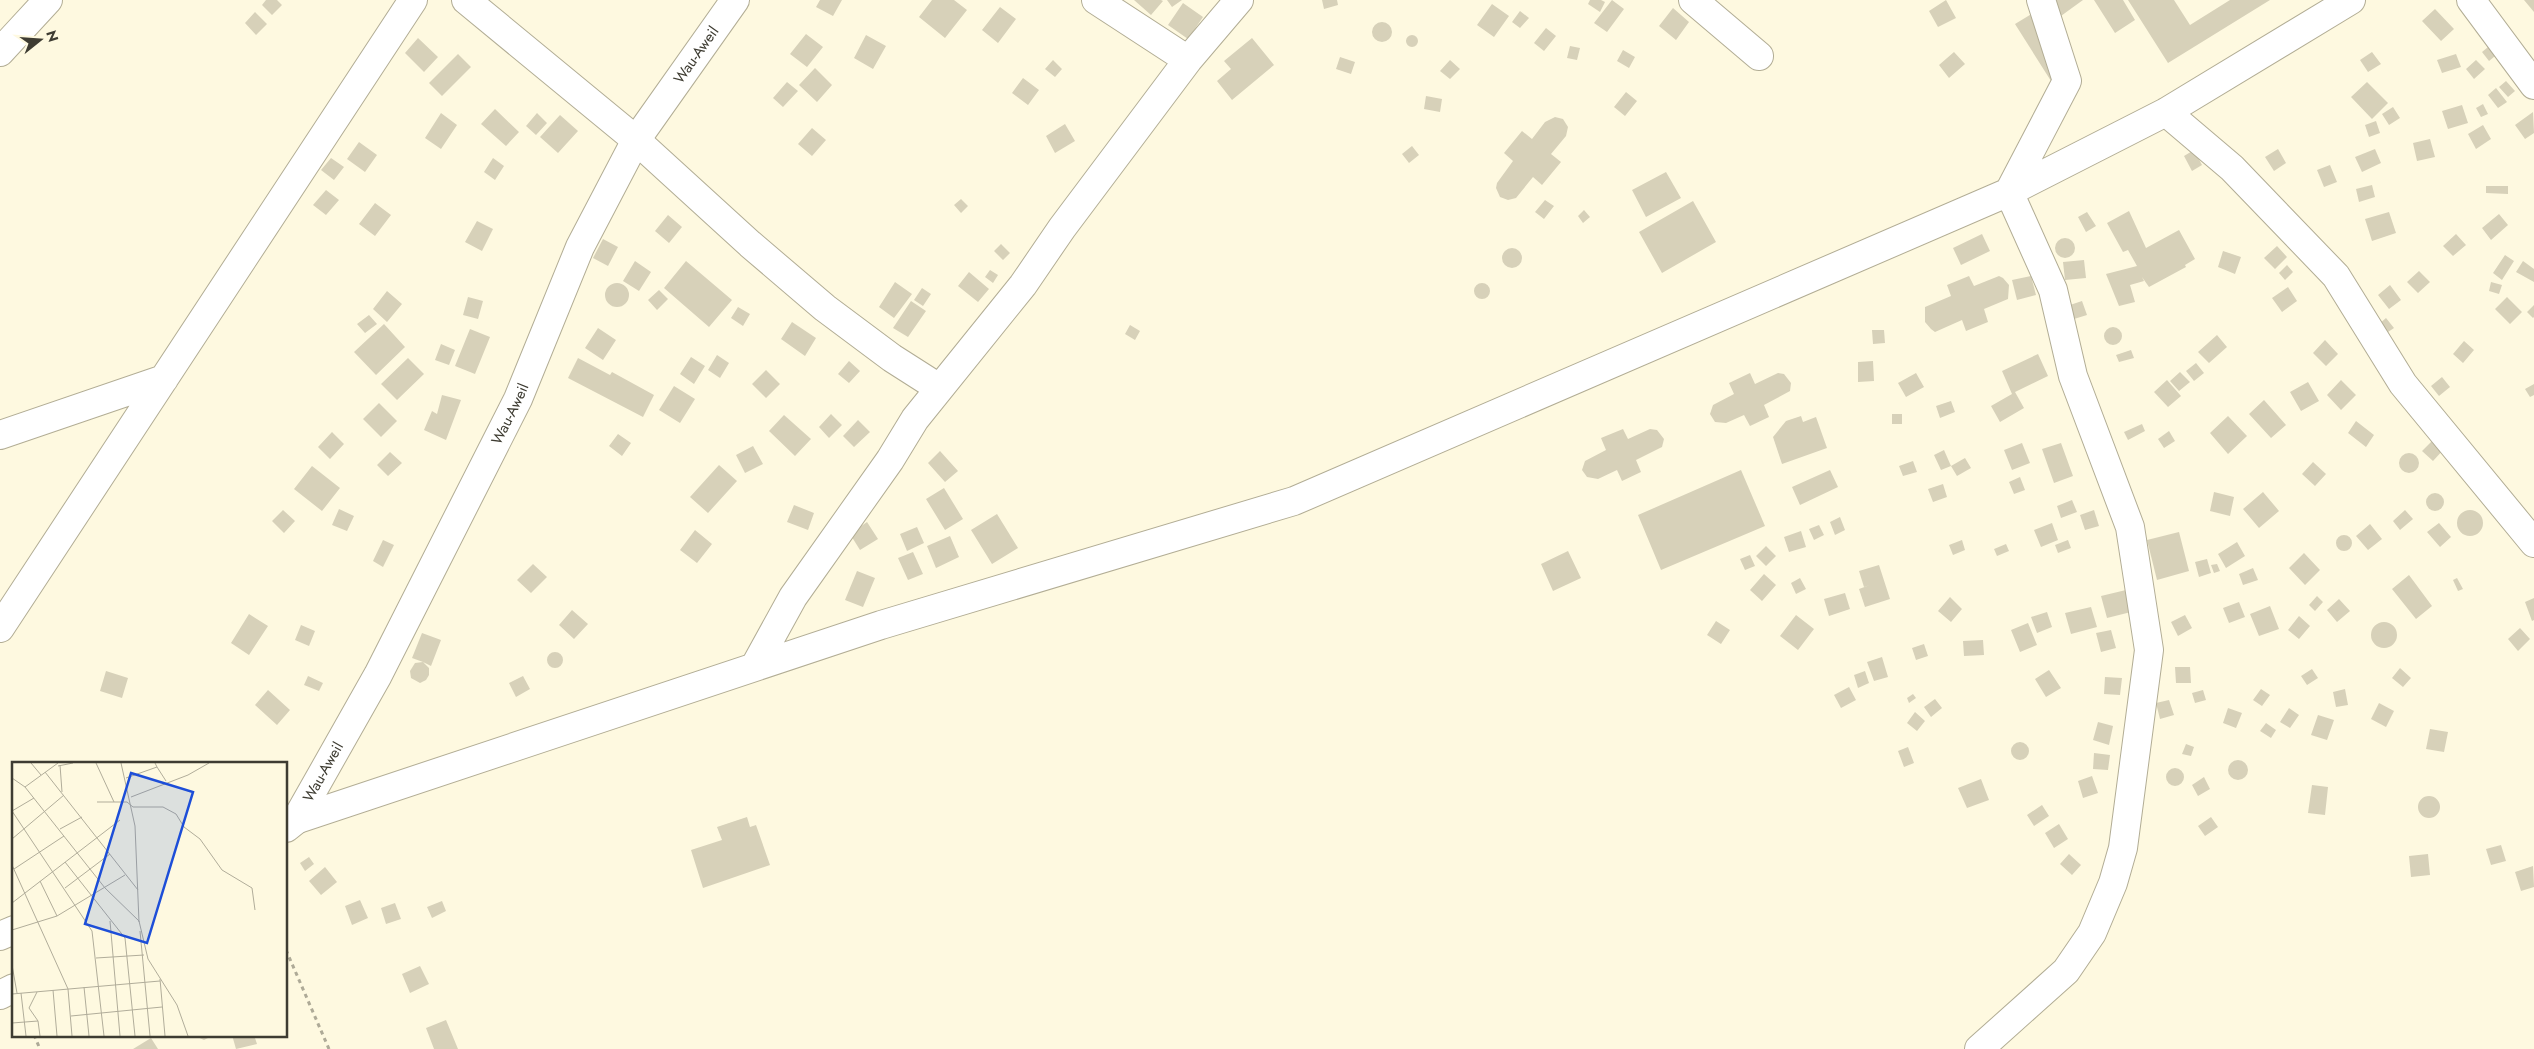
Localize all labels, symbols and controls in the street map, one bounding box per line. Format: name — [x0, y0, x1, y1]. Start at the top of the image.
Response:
north arrow — [15, 15, 65, 65]
street label: Wau-Aweil — [668, 22, 724, 88]
text: N — [41, 28, 64, 44]
street label: Wau-Aweil — [486, 380, 534, 448]
street label: Wau-Aweil — [297, 738, 349, 806]
inset map — [12, 762, 288, 1036]

